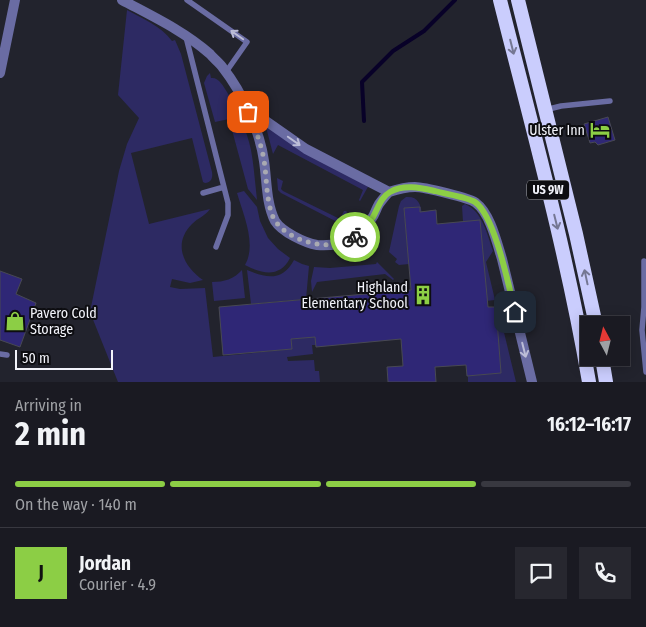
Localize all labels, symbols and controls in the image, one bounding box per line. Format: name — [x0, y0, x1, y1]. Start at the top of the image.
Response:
one-way arrow — [230, 30, 244, 40]
one-way arrow — [508, 39, 517, 55]
pin — [227, 91, 269, 133]
icon: bag — [234, 98, 262, 126]
hotel icon: Ulster Inn — [589, 119, 611, 141]
place label: Ulster Inn — [529, 122, 585, 139]
one-way arrow — [287, 136, 301, 146]
road number: US 9W — [527, 180, 569, 200]
courier — [330, 212, 380, 262]
one-way arrow — [552, 213, 561, 229]
icon: bike — [341, 223, 369, 251]
one-way arrow — [581, 270, 590, 286]
place label: Highland Elementary School — [301, 279, 408, 312]
building icon: Highland Elementary School — [412, 284, 434, 306]
pin — [494, 291, 536, 333]
icon: home — [501, 298, 529, 326]
place label: Pavero Cold Storage — [30, 305, 97, 338]
shop icon: Pavero Cold Storage — [4, 310, 26, 332]
north arrow — [580, 316, 630, 366]
map controls — [580, 316, 630, 366]
one-way arrow — [520, 342, 529, 358]
scale bar — [15, 347, 112, 370]
text: 50 m — [22, 350, 50, 367]
text: Arriving in — [15, 396, 82, 415]
text: 16:12–16:17 — [547, 413, 631, 436]
text: 2 min — [15, 415, 86, 453]
text: On the way · 140 m — [15, 495, 137, 514]
button: chat — [515, 547, 567, 599]
button: phone — [579, 547, 631, 599]
text: Jordan — [79, 552, 131, 575]
text: J — [38, 561, 44, 584]
text: Courier · 4.9 — [79, 575, 156, 594]

